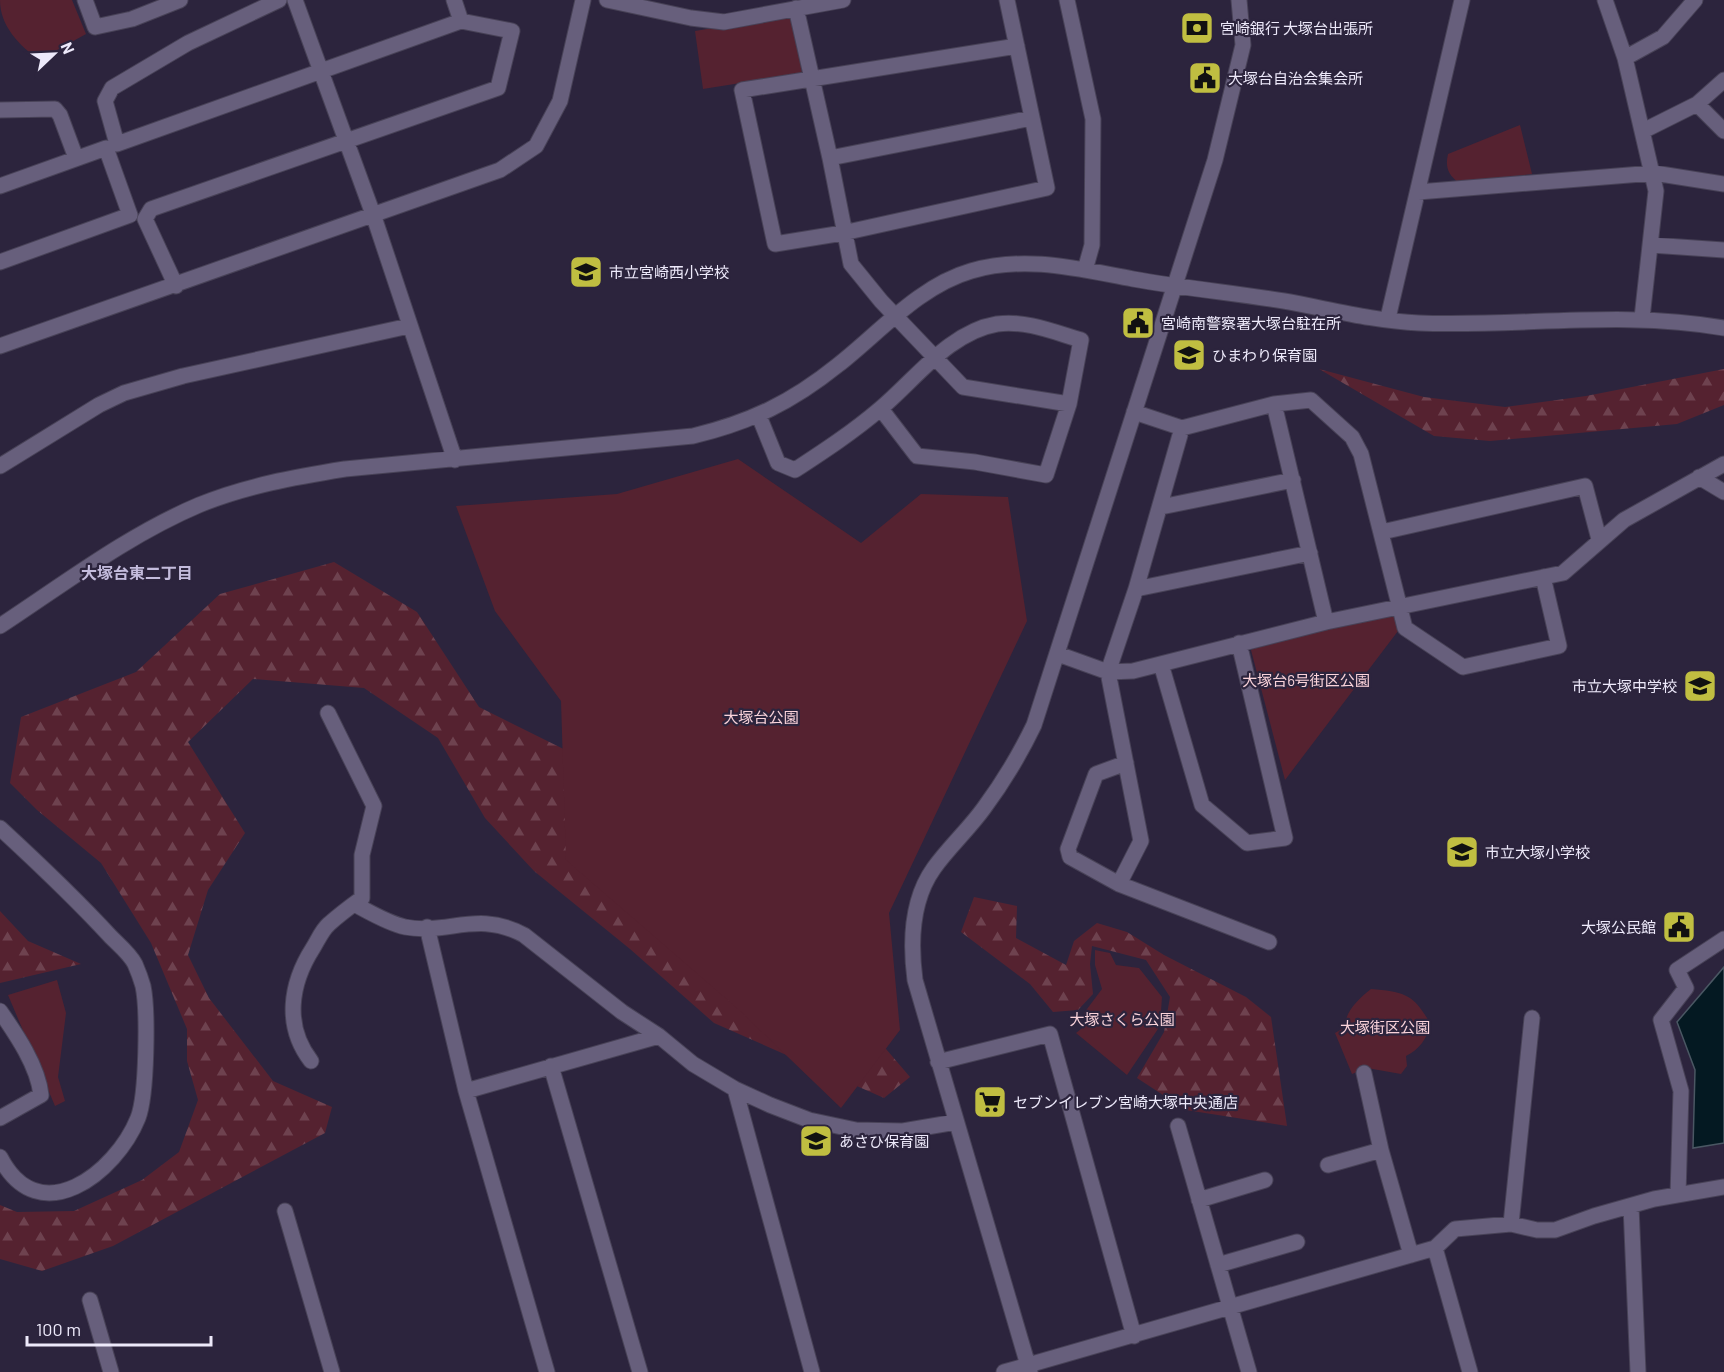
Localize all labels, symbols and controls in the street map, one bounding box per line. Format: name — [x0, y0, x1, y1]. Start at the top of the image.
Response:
bank icon: 宮崎銀行 大塚台出張所 — [1179, 10, 1215, 46]
place label: 宮崎銀行 大塚台出張所 — [1220, 19, 1373, 37]
north arrow — [24, 24, 84, 84]
text: N — [57, 39, 79, 57]
public building icon: 大塚台自治会集会所 — [1187, 60, 1223, 96]
place label: 大塚台自治会集会所 — [1228, 69, 1363, 87]
school or university icon: 市立宮崎西小学校 — [568, 254, 604, 290]
place label: 市立宮崎西小学校 — [609, 263, 729, 281]
public building icon: 宮崎南警察署大塚台駐在所 — [1120, 305, 1156, 341]
place label: 宮崎南警察署大塚台駐在所 — [1161, 314, 1341, 332]
school or university icon: ひまわり保育園 — [1171, 337, 1207, 373]
place label: ひまわり保育園 — [1212, 346, 1317, 364]
district label: 大塚台東二丁目 — [81, 563, 193, 582]
school or university icon: 市立大塚中学校 — [1682, 668, 1718, 704]
park label: 大塚台6号街区公園 — [1242, 671, 1370, 689]
place label: 市立大塚中学校 — [1572, 677, 1677, 695]
park label: 大塚台公園 — [723, 708, 799, 726]
school or university icon: 市立大塚小学校 — [1444, 834, 1480, 870]
place label: 市立大塚小学校 — [1485, 843, 1590, 861]
public building icon: 大塚公民館 — [1661, 909, 1697, 945]
place label: 大塚公民館 — [1581, 918, 1656, 936]
park label: 大塚さくら公園 — [1069, 1010, 1175, 1028]
park label: 大塚街区公園 — [1340, 1018, 1430, 1036]
supermarket icon: セブンイレブン宮崎大塚中央通店 — [972, 1084, 1008, 1120]
place label: セブンイレブン宮崎大塚中央通店 — [1013, 1093, 1238, 1111]
school or university icon: あさひ保育園 — [798, 1123, 834, 1159]
place label: あさひ保育園 — [839, 1132, 929, 1150]
scale bar — [27, 1309, 212, 1347]
text: 100 m — [36, 1318, 81, 1340]

